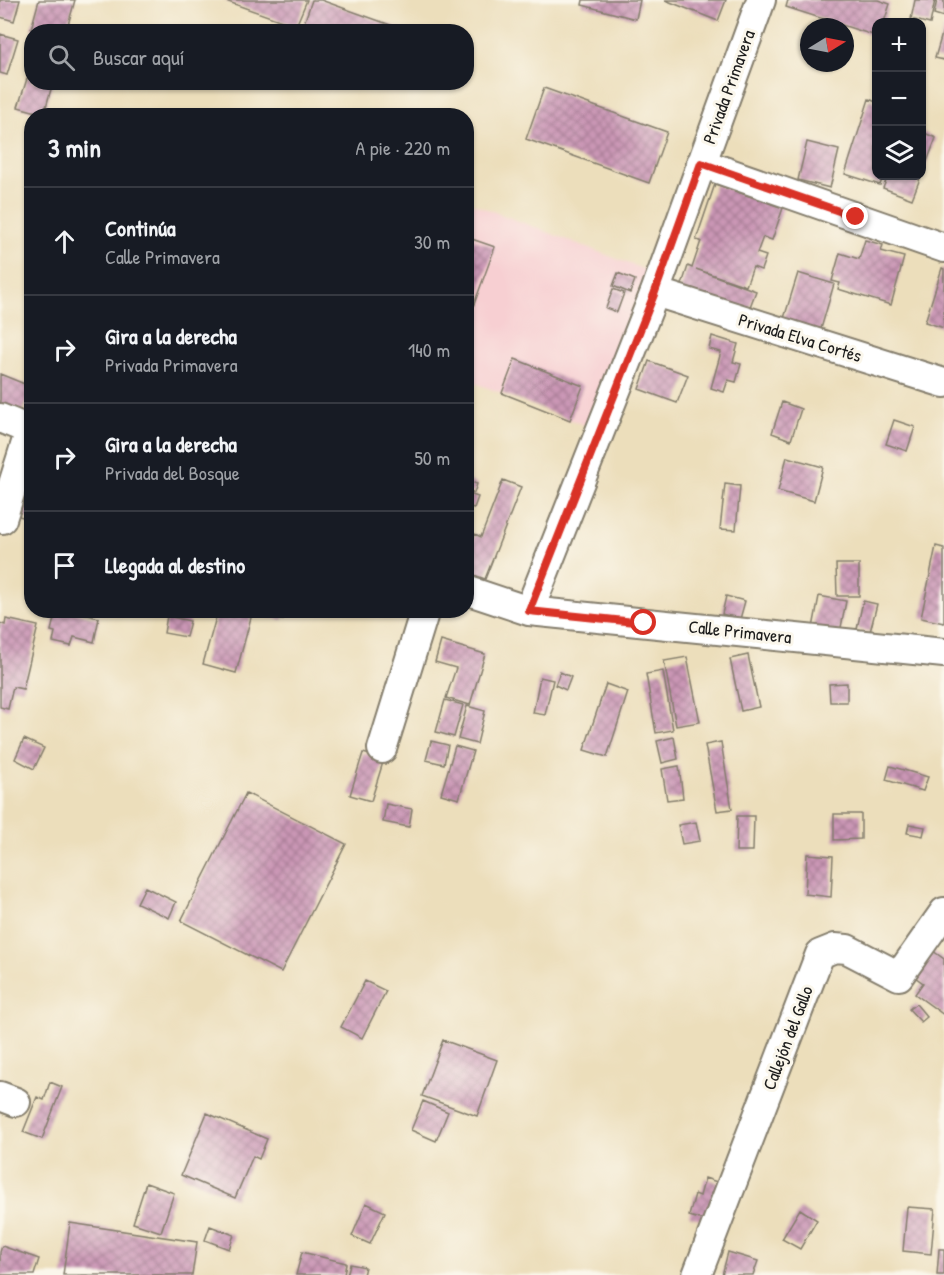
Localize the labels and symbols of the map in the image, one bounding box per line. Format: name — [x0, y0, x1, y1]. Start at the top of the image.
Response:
north arrow — [800, 18, 854, 72]
street label: Privada Primavera — [696, 26, 761, 147]
route end — [842, 203, 868, 229]
street label: Privada Elva Cortés — [735, 307, 865, 368]
route start — [630, 609, 656, 635]
street label: Calle Primavera — [687, 614, 793, 649]
street label: Callejón del Gallo — [756, 982, 819, 1093]

